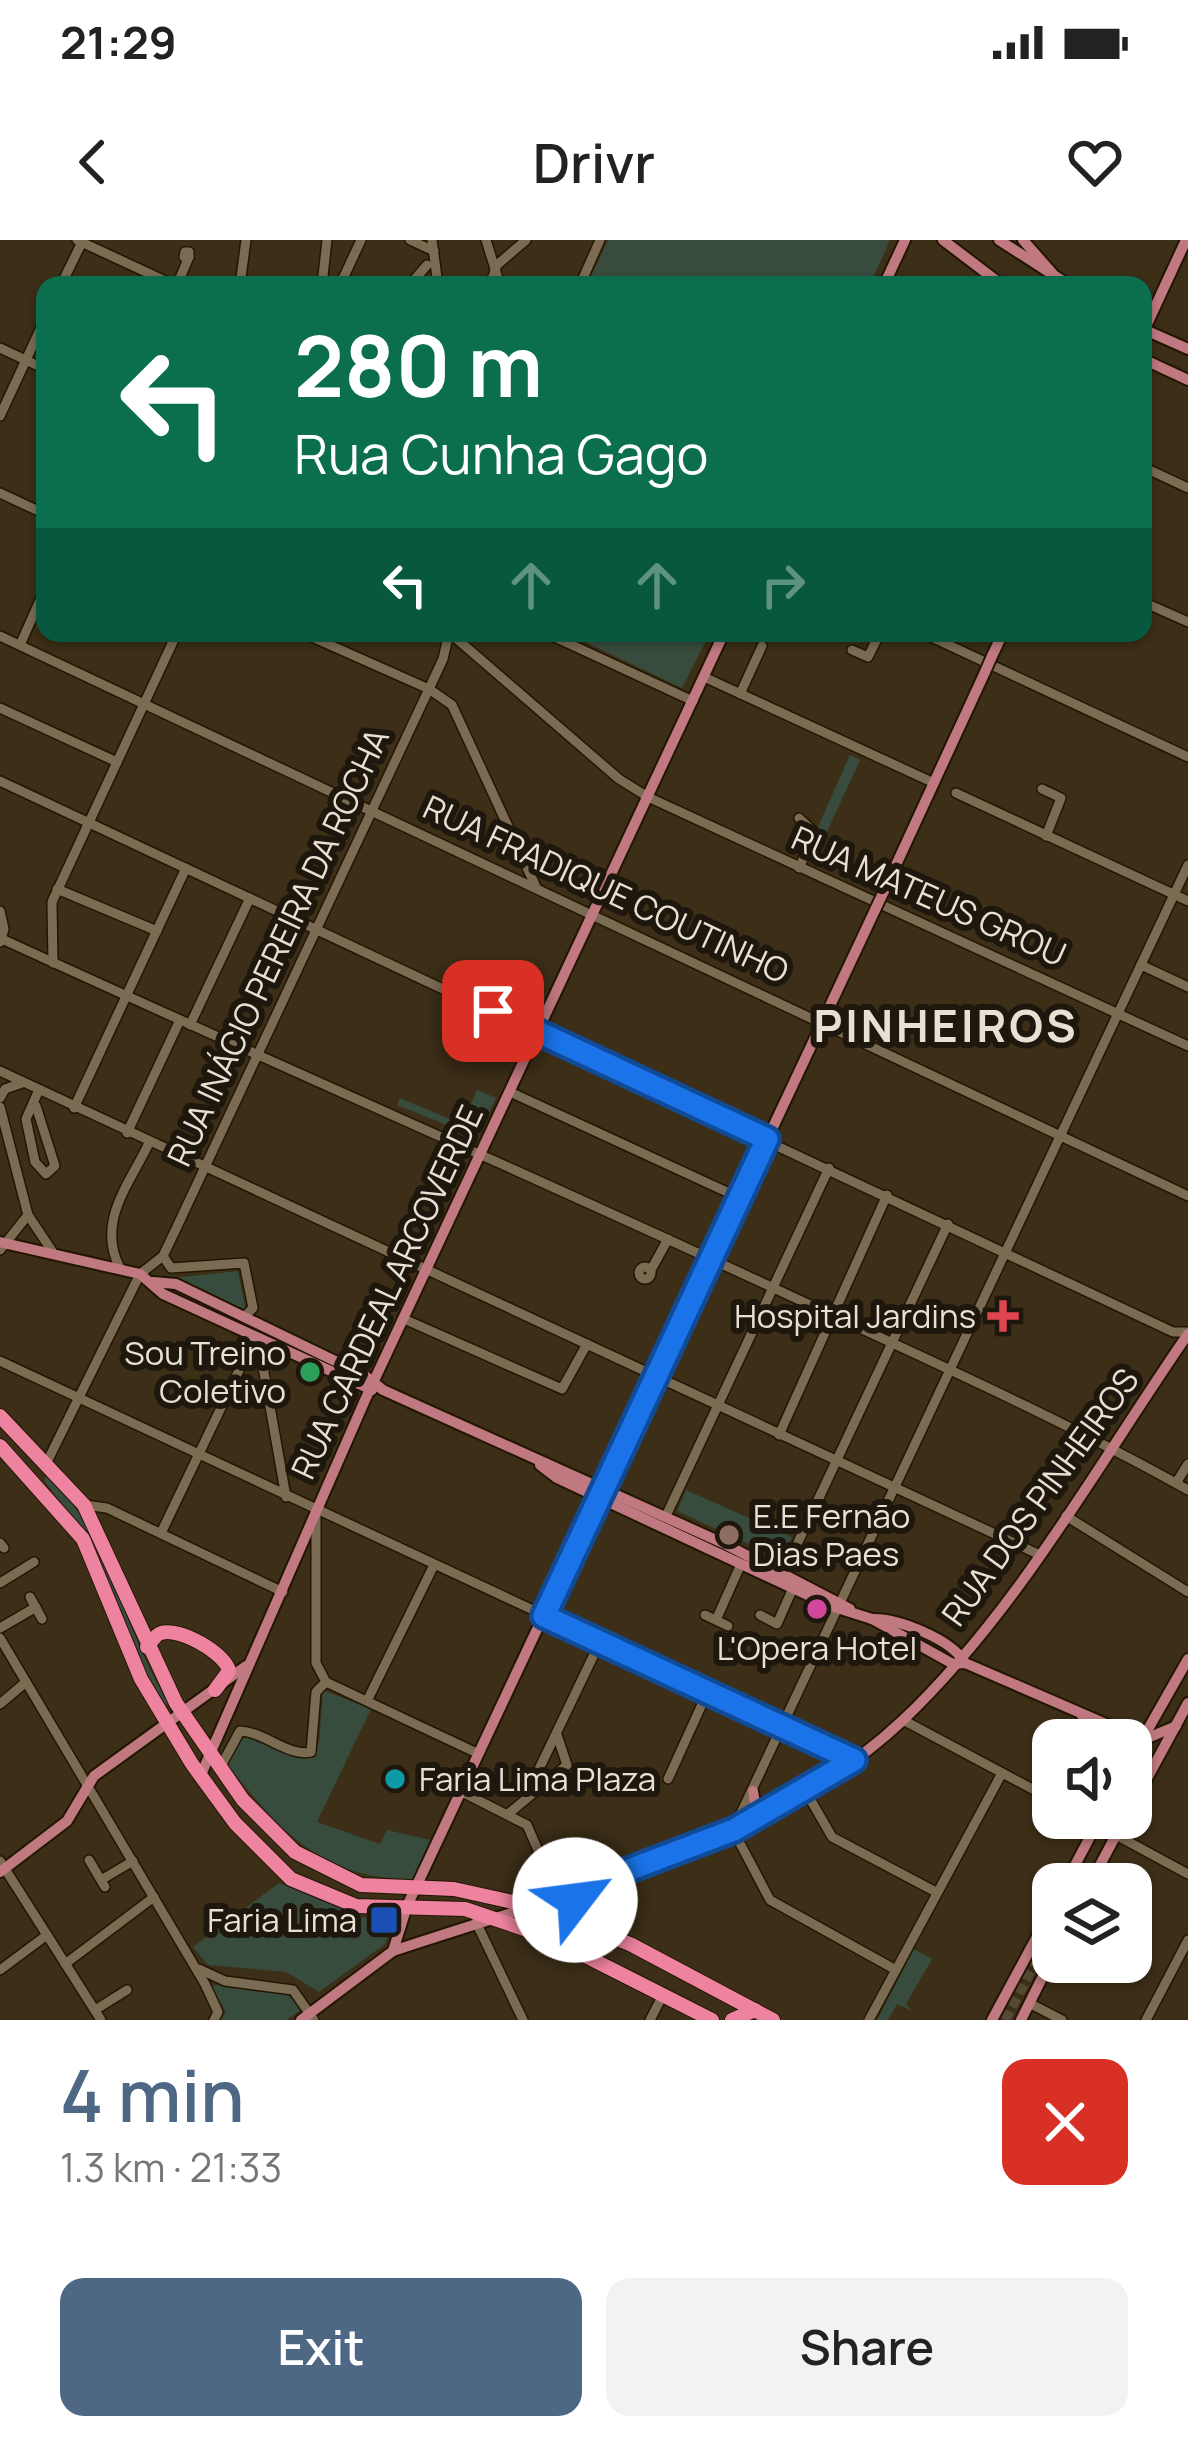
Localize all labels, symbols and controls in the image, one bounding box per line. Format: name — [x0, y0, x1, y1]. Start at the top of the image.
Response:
text: 21:29 — [60, 11, 177, 73]
text: Drivr — [533, 125, 655, 199]
icon: back — [60, 129, 126, 195]
icon: heart — [1062, 129, 1128, 195]
text: 280 m — [294, 307, 543, 422]
icon: left — [96, 324, 252, 480]
text: Rua Cunha Gago — [294, 416, 709, 490]
icon: left — [372, 552, 438, 618]
icon: ahead — [498, 552, 564, 618]
icon: ahead — [624, 552, 690, 618]
icon: right — [750, 552, 816, 618]
street label: RUA INÁCIO PEREIRA DA ROCHA — [156, 721, 399, 1173]
street label: RUA FRADIQUE COUTINHO — [416, 784, 796, 993]
street label: RUA MATEUS GROU — [785, 815, 1074, 976]
pin — [442, 960, 544, 1062]
icon: arrive — [460, 978, 526, 1044]
district label: PINHEIROS — [813, 994, 1079, 1056]
street label: RUA CARDEAL ARCOVERDE — [280, 1098, 493, 1486]
place label: Hospital Jardins — [734, 1293, 976, 1338]
marker: Hospital Jardins — [987, 1300, 1019, 1332]
place label: Sou Treino Coletivo — [124, 1330, 286, 1413]
marker: Sou Treino Coletivo — [297, 1359, 323, 1385]
street label: RUA DOS PINHEIROS — [931, 1359, 1148, 1634]
place label: E.E Fernão Dias Paes — [753, 1493, 910, 1576]
marker: E.E Fernão Dias Paes — [716, 1522, 742, 1548]
marker: L'Opera Hotel — [804, 1596, 830, 1622]
place label: L'Opera Hotel — [717, 1625, 917, 1670]
map controls — [1032, 1719, 1152, 1983]
button: sound — [1032, 1719, 1152, 1839]
place label: Faria Lima Plaza — [419, 1756, 656, 1801]
marker: Faria Lima Plaza — [382, 1766, 408, 1792]
position arrow — [512, 1837, 638, 1963]
button: layers — [1032, 1863, 1152, 1983]
place label: Faria Lima — [207, 1897, 357, 1942]
marker: Faria Lima — [368, 1904, 400, 1936]
text: 4 min — [60, 2045, 245, 2144]
button: close — [1002, 2059, 1128, 2185]
text: 1.3 km · 21:33 — [60, 2140, 282, 2194]
button: Exit — [60, 2278, 582, 2416]
button: Share — [606, 2278, 1128, 2416]

